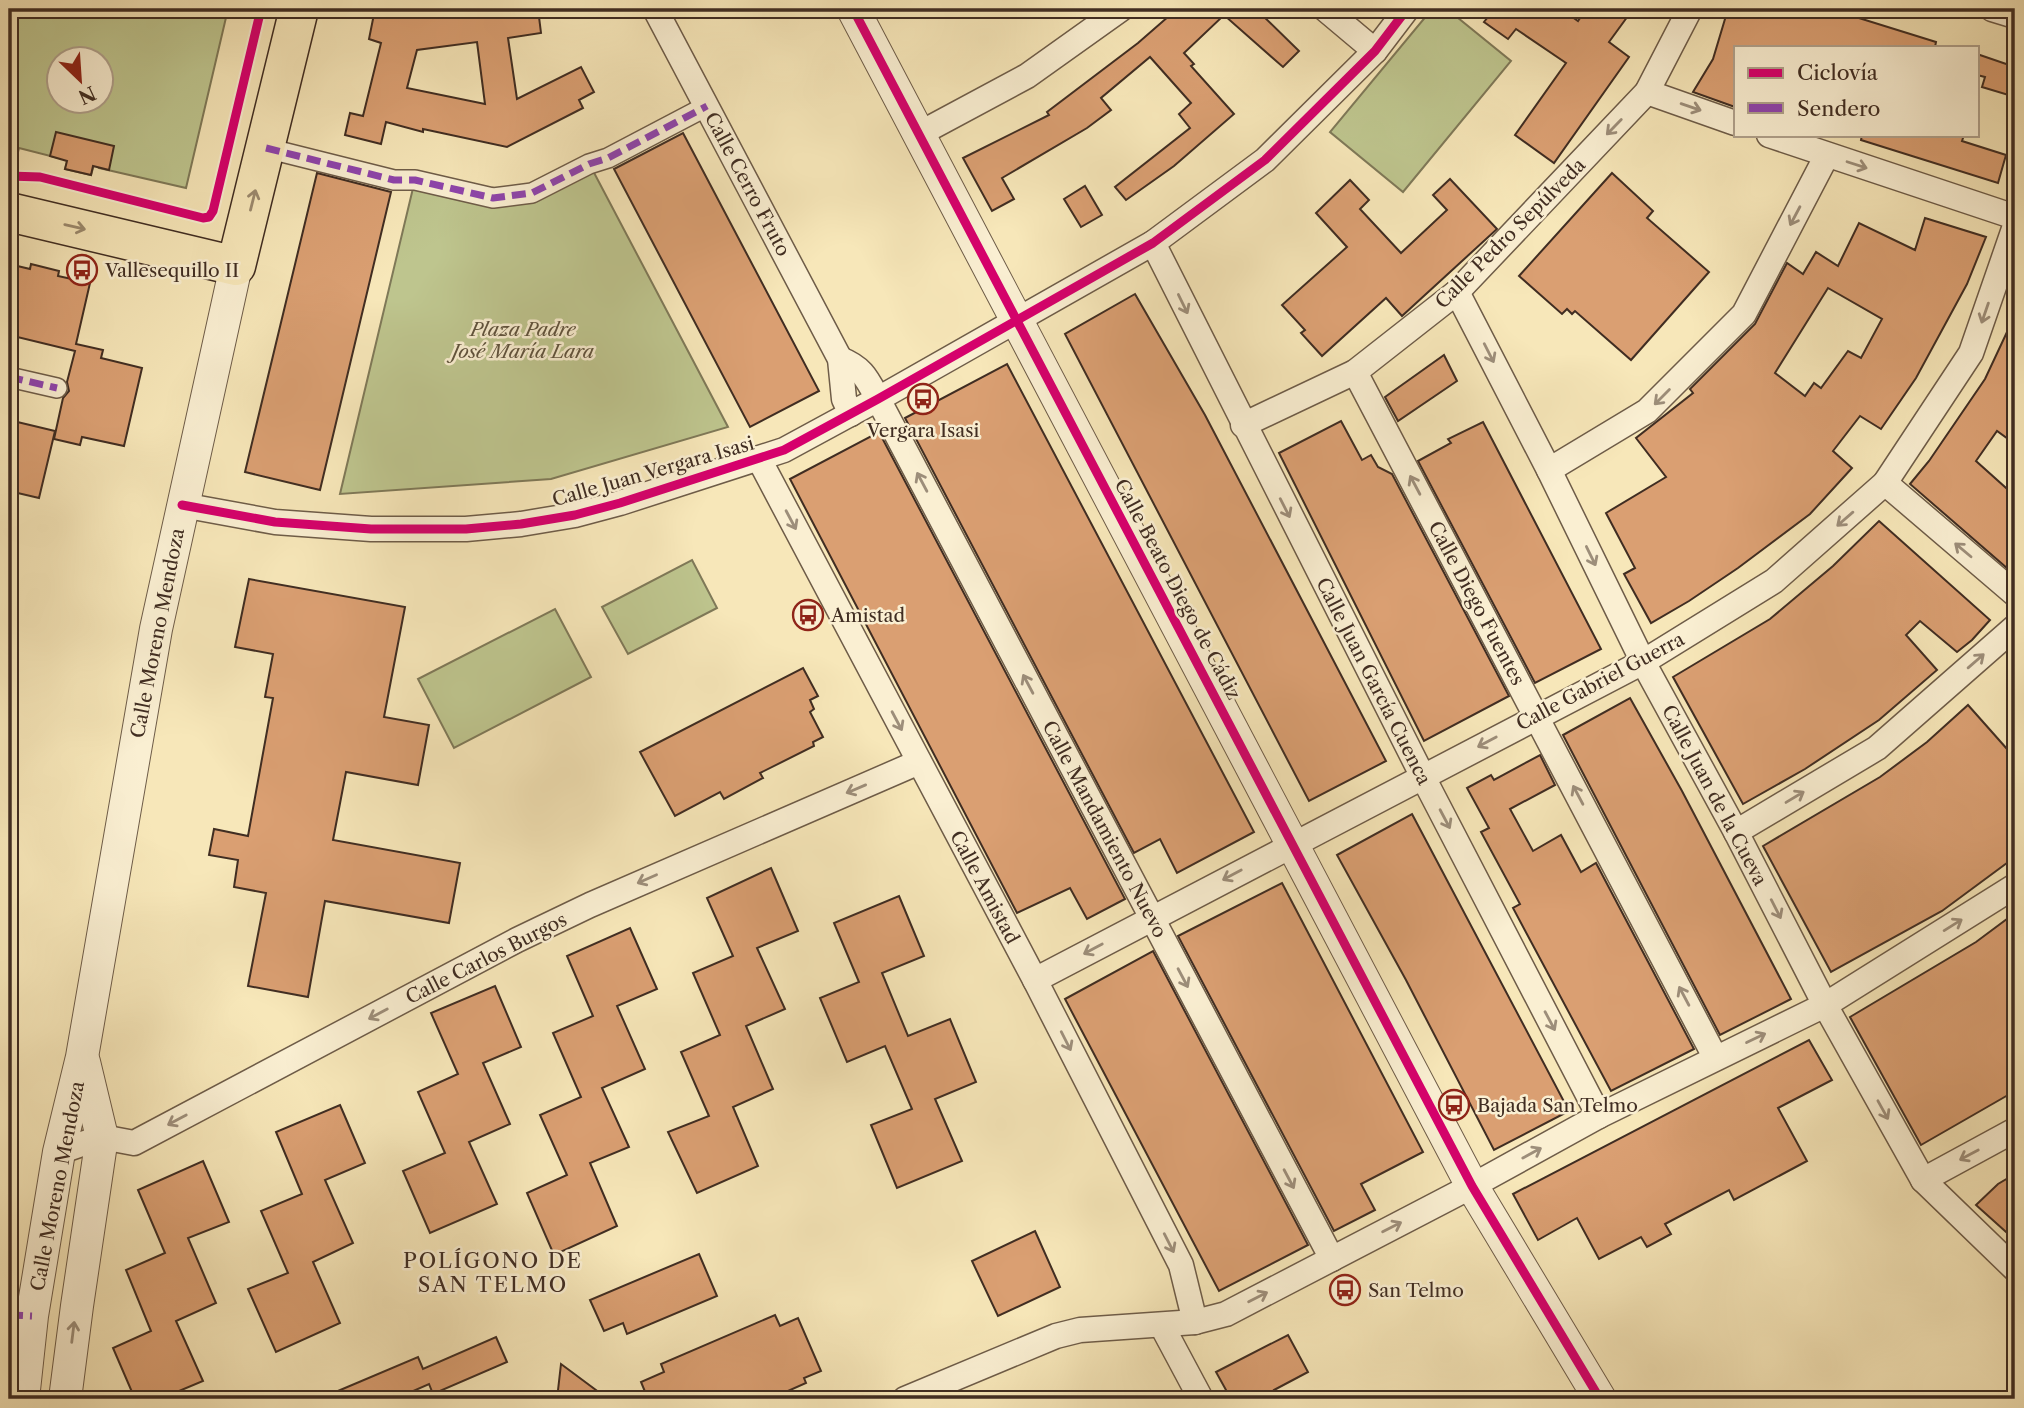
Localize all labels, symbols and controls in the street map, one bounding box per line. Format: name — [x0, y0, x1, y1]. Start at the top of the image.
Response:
north arrow — [46, 46, 116, 116]
legend — [1734, 46, 1979, 136]
text: Ciclovía — [1797, 60, 1879, 85]
text: N — [75, 81, 99, 109]
text: Sendero — [1797, 96, 1881, 121]
one-way arrow — [1680, 102, 1702, 115]
street label: Calle Cerro Fruto — [700, 108, 795, 260]
one-way arrow — [1606, 118, 1623, 135]
street label: Calle Pedro Sepúlveda — [1430, 153, 1590, 313]
one-way arrow — [1845, 160, 1867, 172]
one-way arrow — [247, 189, 260, 212]
one-way arrow — [1788, 205, 1802, 225]
one-way arrow — [63, 221, 86, 235]
bus stop icon: Vallesequillo II — [65, 253, 99, 287]
place label: Vallesequillo II — [104, 259, 239, 282]
one-way arrow — [1177, 293, 1191, 314]
one-way arrow — [1978, 302, 1990, 324]
park label: Plaza Padre José María Lara — [447, 318, 595, 363]
one-way arrow — [1482, 342, 1496, 363]
bus stop icon: Vergara Isasi — [906, 382, 940, 416]
one-way arrow — [1653, 388, 1670, 405]
place label: Vergara Isasi — [866, 419, 980, 442]
street label: Calle Juan Vergara Isasi — [550, 432, 757, 511]
one-way arrow — [915, 473, 929, 493]
street label: Calle Beato Diego de Cádiz — [1110, 475, 1246, 703]
one-way arrow — [1408, 475, 1421, 496]
one-way arrow — [1279, 497, 1293, 518]
one-way arrow — [784, 509, 798, 530]
one-way arrow — [1836, 511, 1854, 527]
street label: Calle Diego Fuentes — [1424, 517, 1530, 689]
street label: Calle Moreno Mendoza — [126, 526, 189, 740]
one-way arrow — [1955, 542, 1973, 558]
one-way arrow — [1585, 545, 1599, 566]
street label: Calle Juan García Cuenca — [1311, 574, 1436, 789]
bus stop icon: Amistad — [791, 598, 825, 632]
place label: Amistad — [830, 604, 905, 627]
street label: Calle Gabriel Guerra — [1512, 627, 1688, 736]
one-way arrow — [1967, 653, 1985, 669]
one-way arrow — [1021, 674, 1034, 695]
street label: Calle Juan de la Cueva — [1657, 701, 1772, 889]
one-way arrow — [890, 710, 904, 731]
street label: Calle Mandamiento Nuevo — [1038, 717, 1172, 942]
one-way arrow — [1478, 736, 1498, 750]
one-way arrow — [846, 784, 867, 797]
one-way arrow — [1571, 785, 1585, 806]
one-way arrow — [1785, 790, 1805, 804]
one-way arrow — [1438, 808, 1452, 829]
street label: Calle Amistad — [945, 827, 1024, 948]
one-way arrow — [1222, 868, 1242, 882]
one-way arrow — [637, 873, 658, 886]
one-way arrow — [1769, 899, 1783, 919]
street label: Calle Carlos Burgos — [402, 908, 571, 1009]
one-way arrow — [1943, 917, 1962, 932]
one-way arrow — [1083, 942, 1104, 956]
one-way arrow — [1177, 967, 1190, 988]
one-way arrow — [1676, 987, 1690, 1007]
one-way arrow — [368, 1007, 389, 1021]
one-way arrow — [1543, 1010, 1557, 1031]
one-way arrow — [1059, 1030, 1073, 1050]
one-way arrow — [1745, 1030, 1766, 1044]
street label: Calle Moreno Mendoza — [26, 1079, 89, 1293]
bus stop icon: Bajada San Telmo — [1437, 1088, 1471, 1122]
place label: Bajada San Telmo — [1477, 1094, 1638, 1117]
one-way arrow — [1877, 1099, 1891, 1120]
one-way arrow — [167, 1114, 188, 1128]
one-way arrow — [1521, 1146, 1541, 1160]
one-way arrow — [1959, 1149, 1980, 1162]
one-way arrow — [1283, 1168, 1297, 1189]
one-way arrow — [1381, 1220, 1402, 1233]
one-way arrow — [1163, 1232, 1177, 1253]
district label: POLÍGONO DE SAN TELMO — [403, 1248, 583, 1297]
bus stop icon: San Telmo — [1328, 1273, 1362, 1307]
place label: San Telmo — [1368, 1279, 1464, 1302]
one-way arrow — [1247, 1290, 1268, 1303]
one-way arrow — [67, 1321, 80, 1343]

